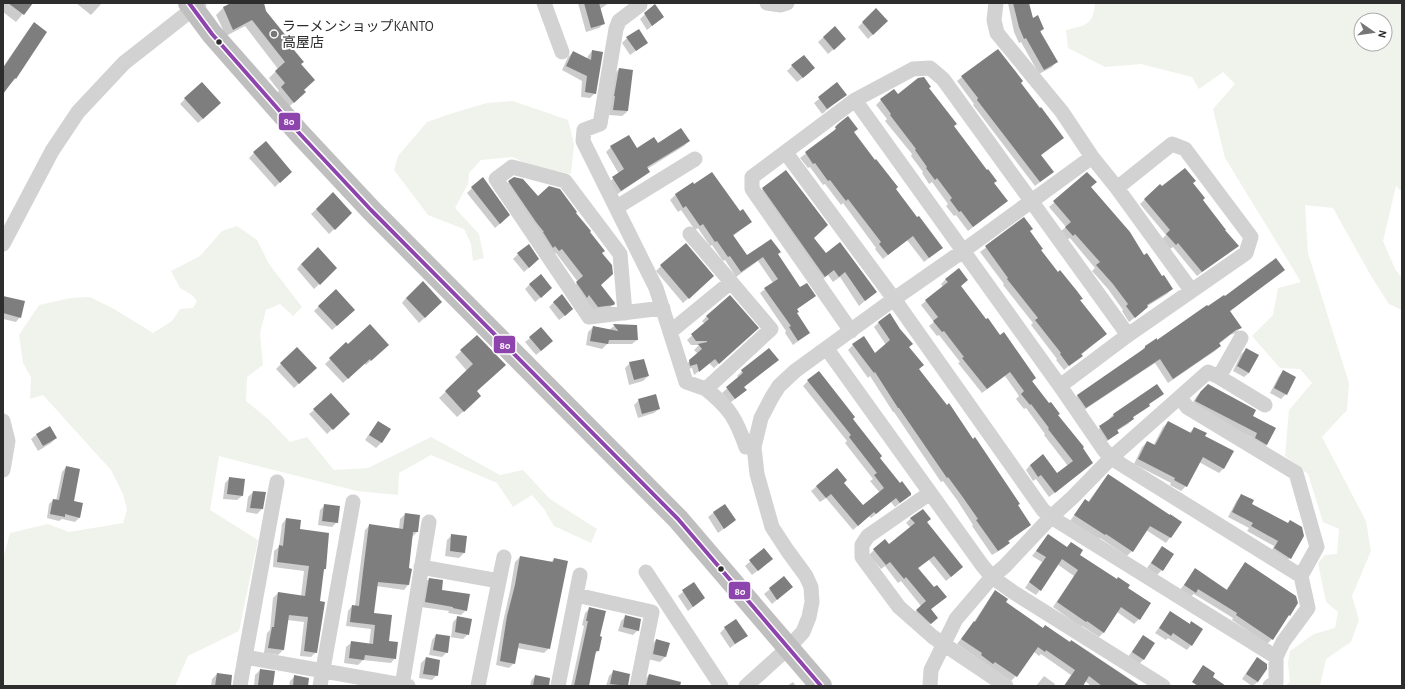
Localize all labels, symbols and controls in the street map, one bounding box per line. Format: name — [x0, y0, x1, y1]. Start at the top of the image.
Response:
north arrow — [1353, 12, 1393, 52]
place label: ラーメンショップKANTO 高屋店 — [282, 19, 434, 50]
marker: ラーメンショップKANTO 高屋店 — [269, 29, 279, 39]
text: N — [1376, 29, 1388, 39]
unlabelled marker — [214, 37, 224, 47]
line badge: 80 — [278, 112, 301, 131]
text: 80 — [283, 116, 295, 127]
line badge: 80 — [493, 335, 516, 354]
text: 80 — [499, 340, 511, 351]
unlabelled marker — [716, 564, 726, 574]
line badge: 80 — [728, 581, 751, 600]
text: 80 — [734, 586, 746, 597]

